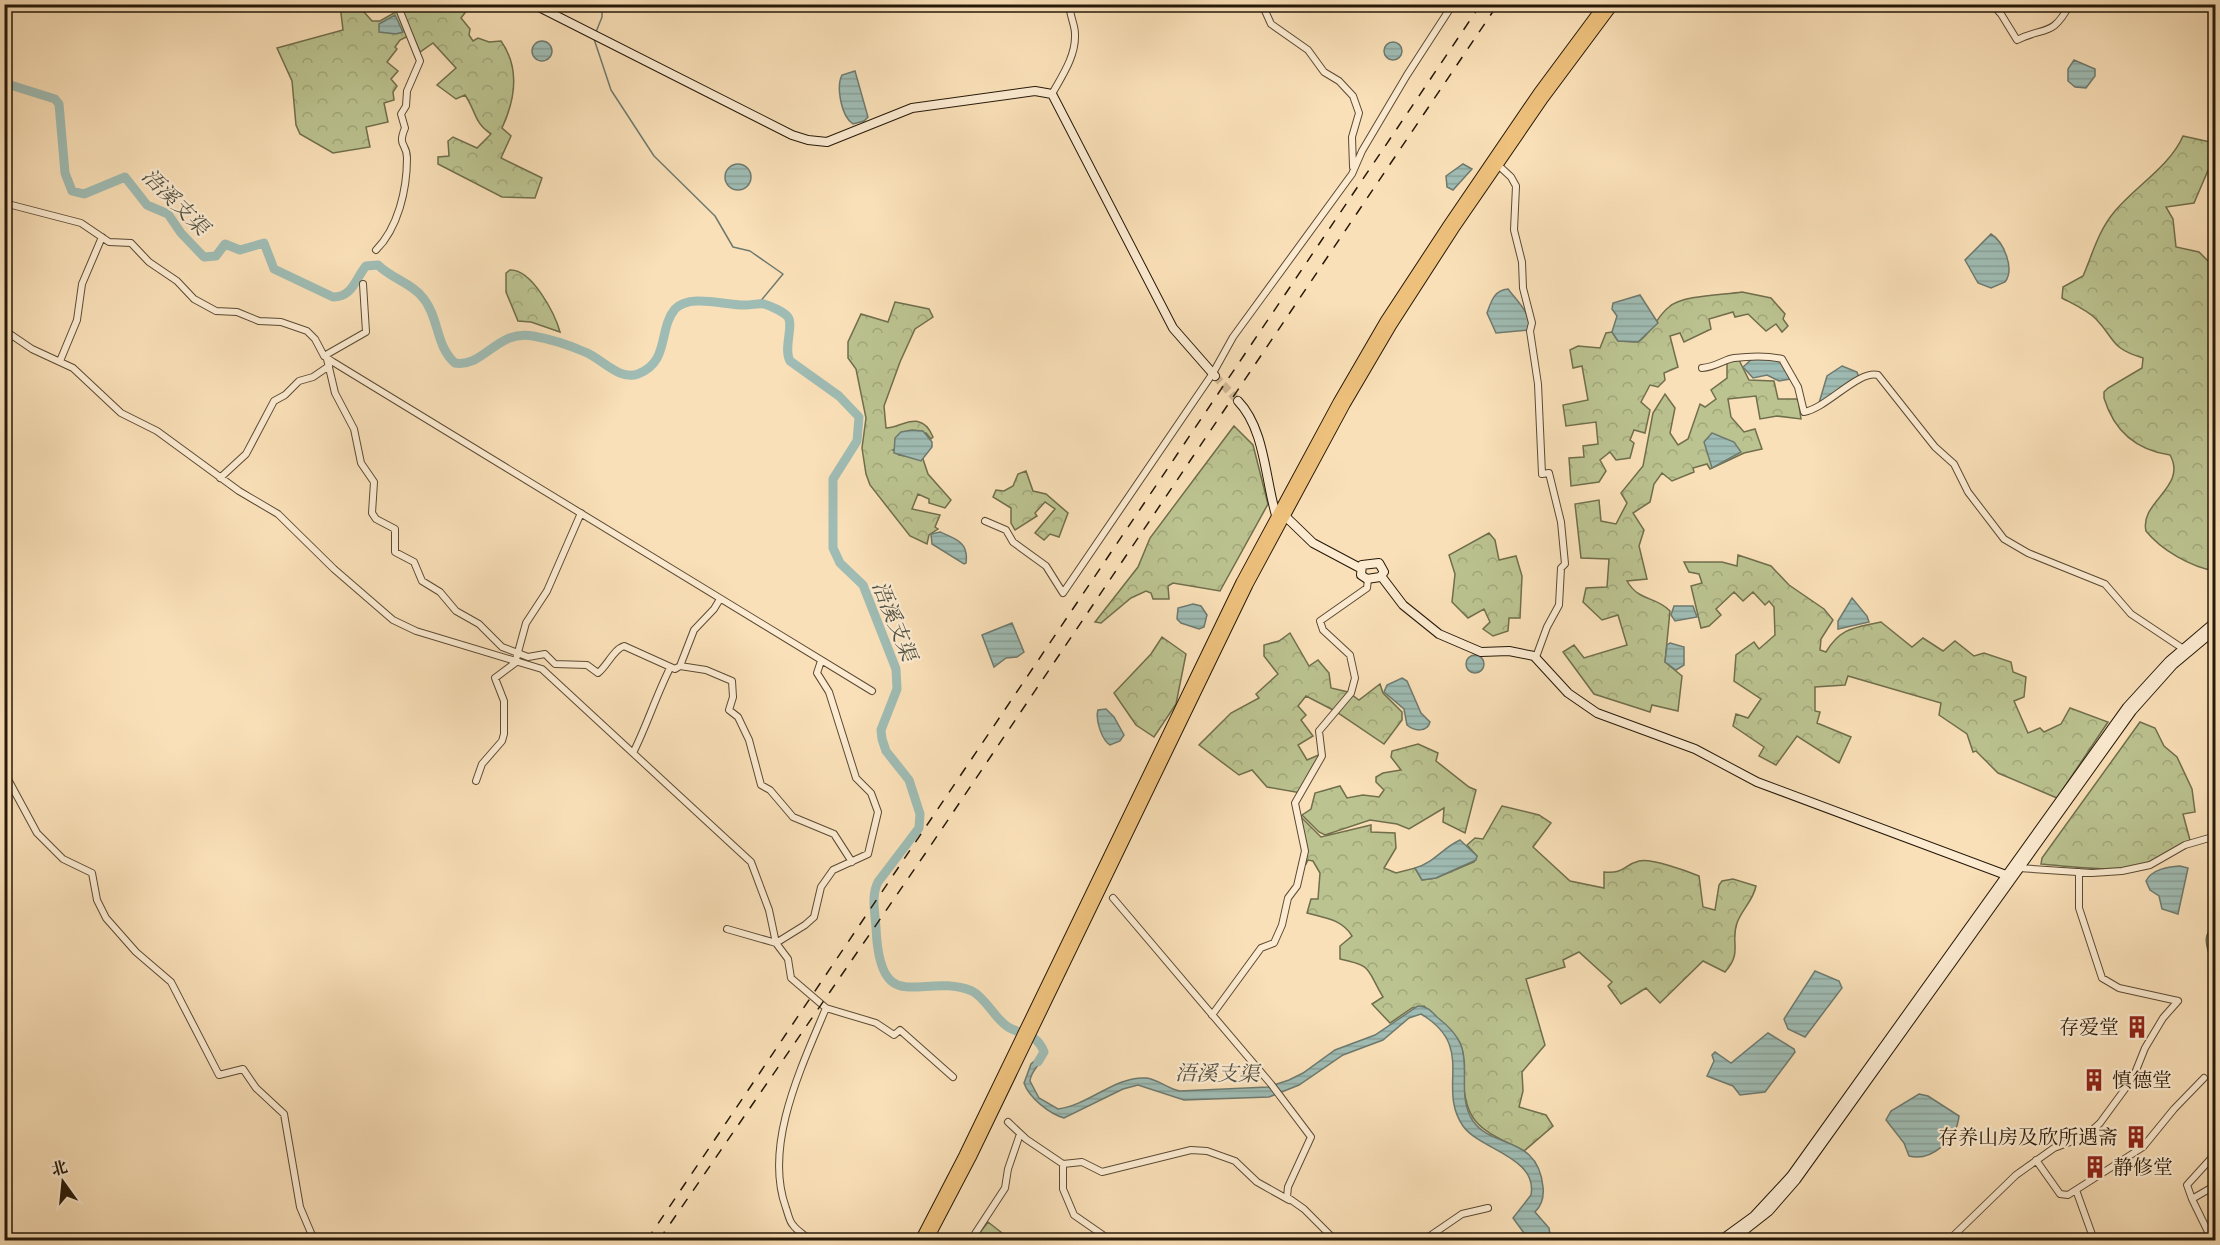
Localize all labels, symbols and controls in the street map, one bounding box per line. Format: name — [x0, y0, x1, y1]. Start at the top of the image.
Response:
water label: 浯溪支渠 — [135, 162, 217, 244]
water label: 浯溪支渠 — [865, 577, 924, 668]
place label: 存爱堂 — [2059, 1014, 2119, 1041]
building icon: 存爱堂 — [2124, 1014, 2150, 1040]
water label: 浯溪支渠 — [1175, 1059, 1262, 1089]
building icon: 慎德堂 — [2081, 1067, 2107, 1093]
place label: 慎德堂 — [2112, 1067, 2172, 1094]
place label: 存养山房及欣所遇斋 — [1938, 1124, 2118, 1151]
building icon: 存养山房及欣所遇斋 — [2123, 1124, 2149, 1150]
north arrow — [33, 1152, 93, 1212]
building icon: 静修堂 — [2082, 1154, 2108, 1180]
place label: 静修堂 — [2113, 1154, 2173, 1181]
text: 北 — [49, 1156, 70, 1181]

